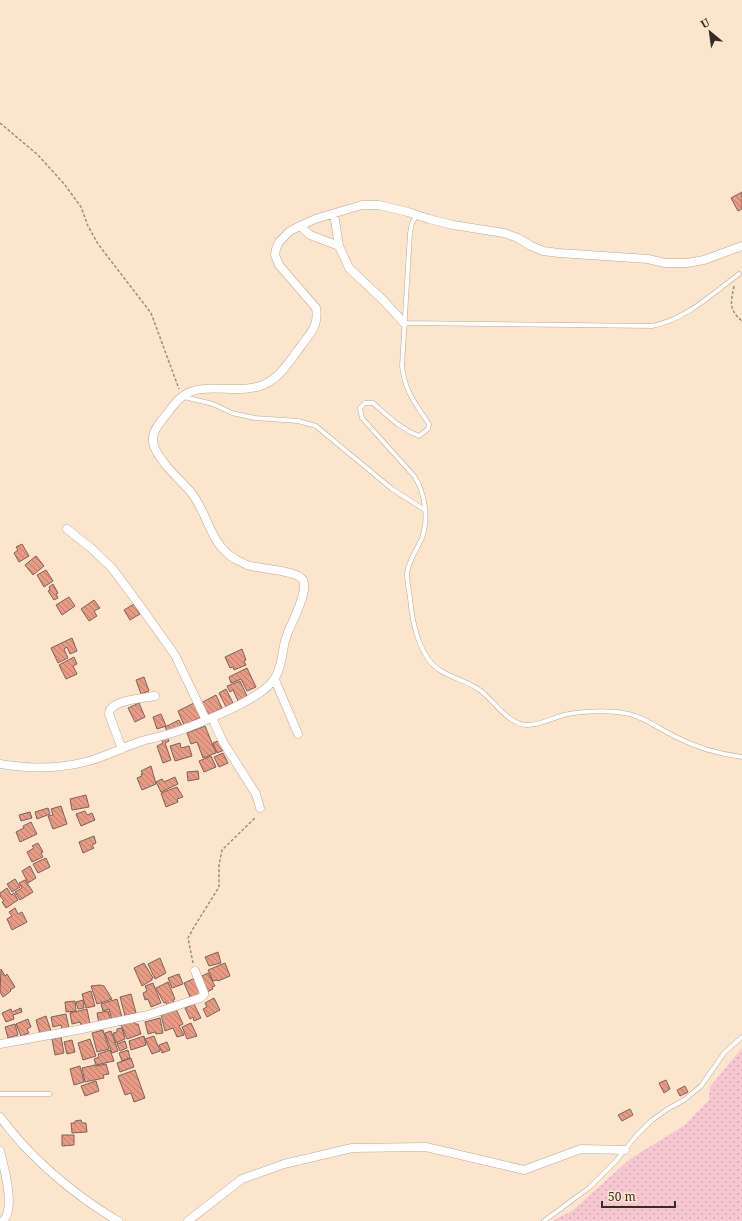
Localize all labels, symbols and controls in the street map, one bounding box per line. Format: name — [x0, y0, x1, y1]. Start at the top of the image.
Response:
north arrow — [690, 12, 730, 52]
text: U — [698, 14, 713, 31]
scale bar — [602, 1183, 675, 1209]
text: 50 m — [608, 1188, 636, 1205]

